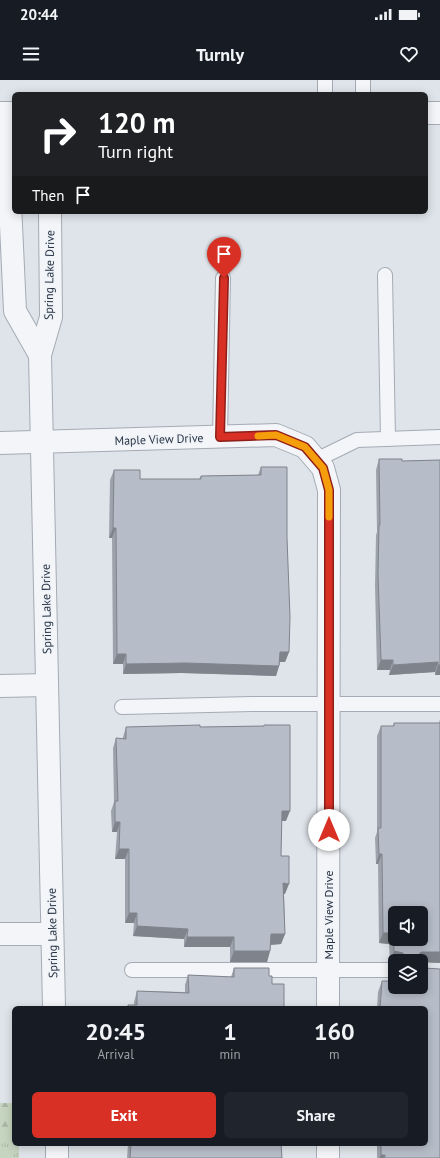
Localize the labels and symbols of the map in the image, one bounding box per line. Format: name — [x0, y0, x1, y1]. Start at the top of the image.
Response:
street label: Spring Lake Drive — [41, 230, 57, 320]
pin — [207, 237, 241, 278]
street label: Maple View Drive — [114, 430, 204, 448]
street label: Spring Lake Drive — [38, 564, 54, 654]
position arrow — [308, 809, 350, 851]
street label: Maple View Drive — [321, 870, 336, 960]
street label: Spring Lake Drive — [44, 888, 60, 978]

